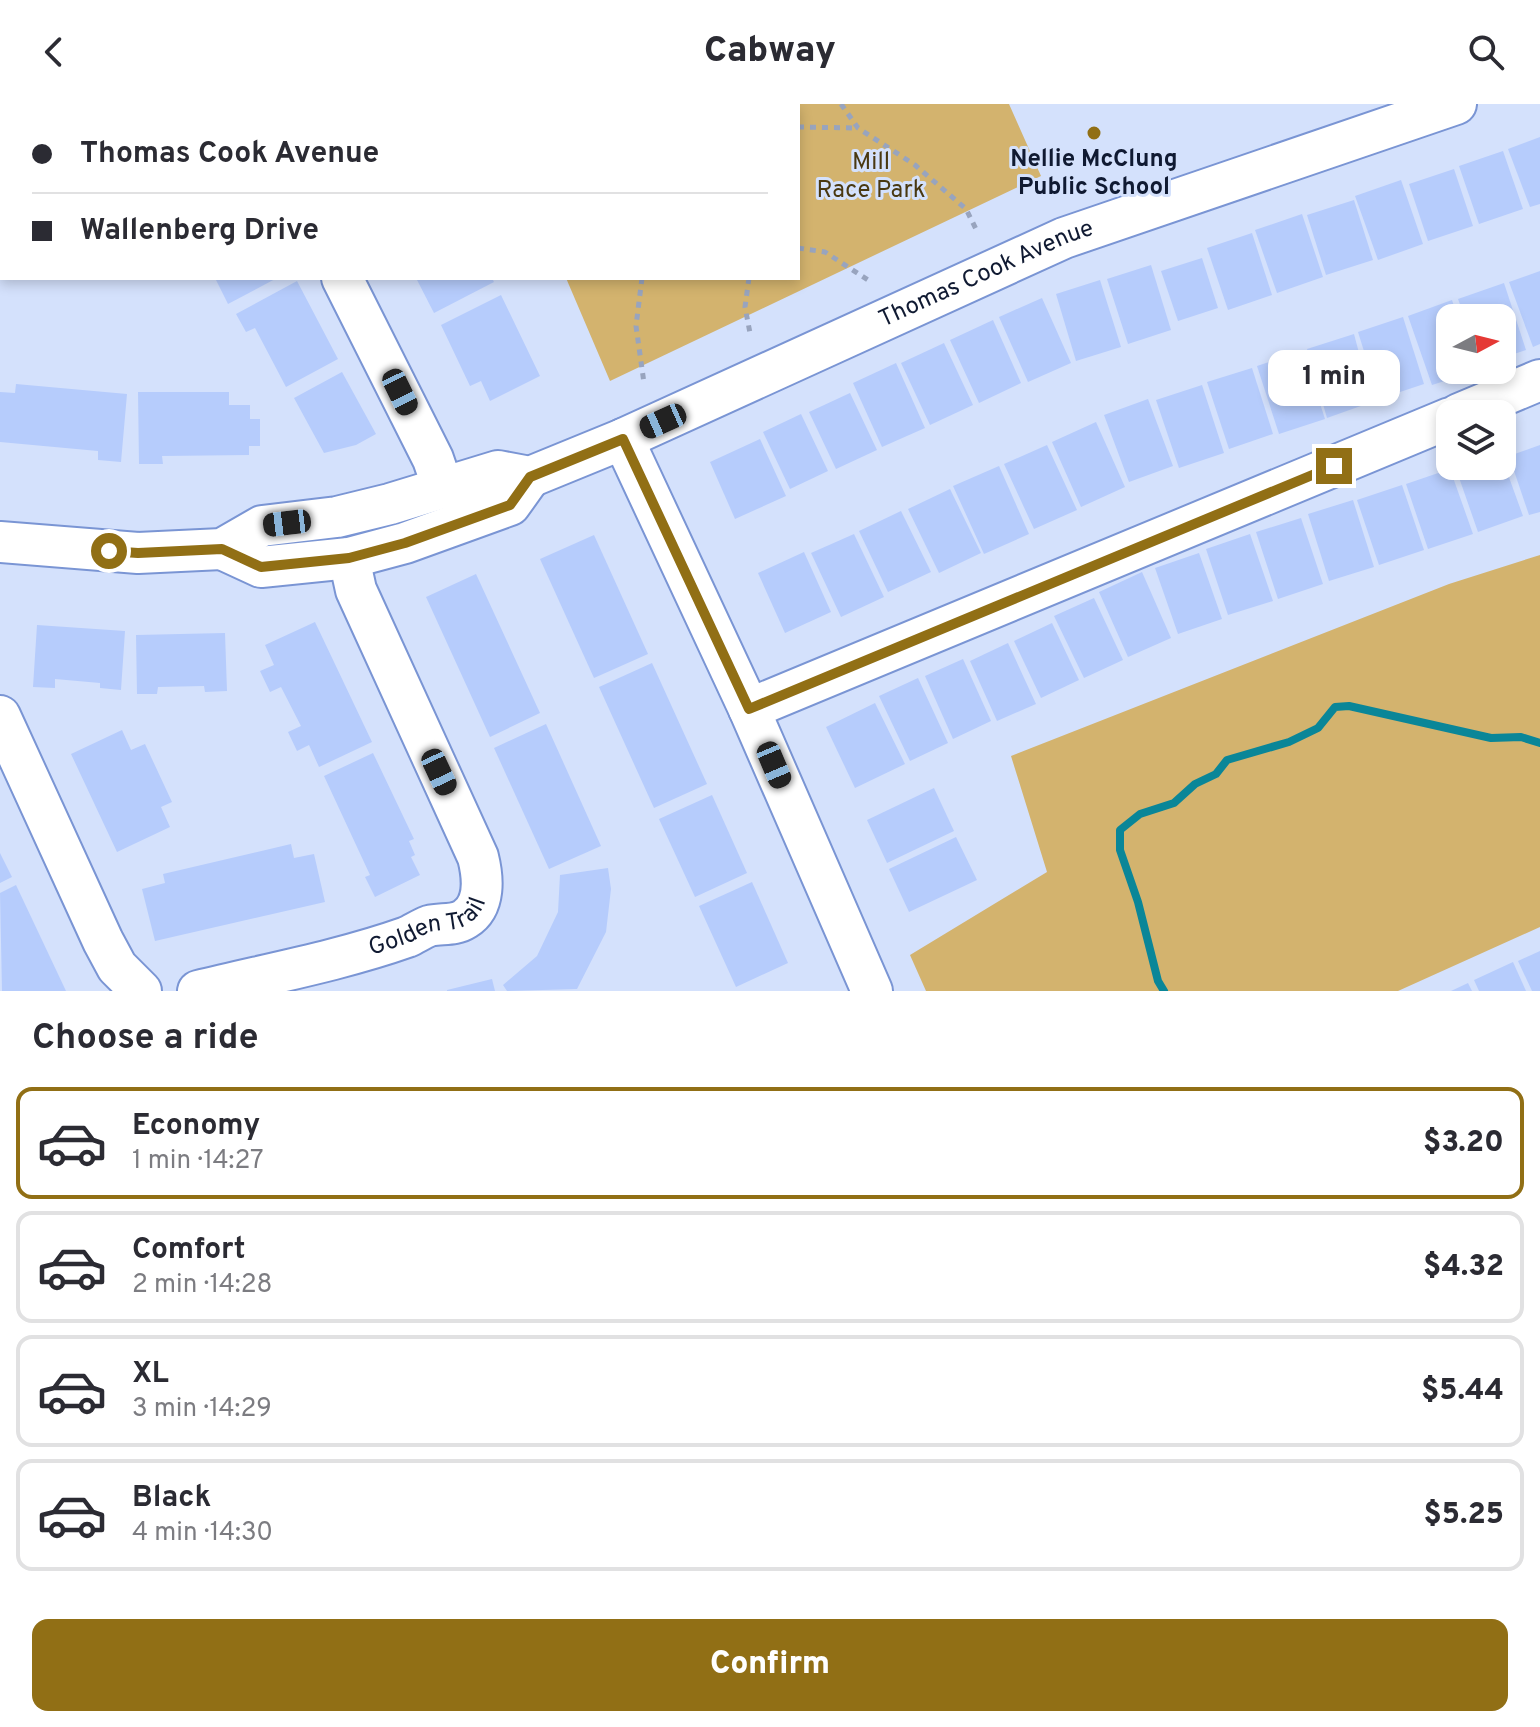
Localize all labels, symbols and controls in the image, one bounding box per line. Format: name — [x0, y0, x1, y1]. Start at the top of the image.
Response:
text: Cabway — [704, 29, 836, 75]
icon: back — [32, 30, 76, 74]
icon: search — [1464, 30, 1508, 74]
marker: Nellie McClung Public School — [1085, 124, 1103, 142]
text: Thomas Cook Avenue — [80, 136, 379, 173]
place label: Nellie McClung Public School — [1010, 145, 1178, 203]
park label: Mill Race Park — [817, 148, 926, 206]
text: Wallenberg Drive — [80, 213, 319, 250]
street label: Thomas Cook Avenue — [875, 214, 1098, 335]
north arrow — [1436, 304, 1516, 384]
map controls — [1436, 304, 1516, 480]
callout: 1 min — [1268, 350, 1400, 406]
text: 1 min — [1302, 361, 1366, 394]
car — [379, 365, 421, 419]
car — [636, 400, 690, 442]
button: layers — [1436, 400, 1516, 480]
route end — [1316, 448, 1352, 484]
car — [262, 508, 312, 538]
route start — [91, 533, 127, 569]
car — [754, 738, 794, 792]
car — [418, 745, 460, 799]
street label: Golden Trail — [365, 894, 494, 963]
text: Choose a ride — [32, 1016, 258, 1062]
icon: car — [36, 1107, 108, 1179]
text: Economy — [132, 1108, 260, 1145]
text: $3.20 — [1423, 1125, 1504, 1162]
text: 1 min · 14:27 — [132, 1145, 264, 1178]
icon: car — [36, 1231, 108, 1303]
text: Comfort — [132, 1232, 245, 1269]
text: $4.32 — [1423, 1249, 1504, 1286]
text: 2 min · 14:28 — [132, 1269, 272, 1302]
icon: car — [36, 1355, 108, 1427]
text: XL — [132, 1356, 169, 1393]
text: $5.44 — [1421, 1373, 1504, 1410]
text: 3 min · 14:29 — [132, 1393, 272, 1426]
icon: car — [36, 1479, 108, 1551]
text: Black — [132, 1480, 211, 1517]
text: $5.25 — [1423, 1497, 1504, 1534]
text: 4 min · 14:30 — [132, 1517, 273, 1550]
button: Confirm — [32, 1619, 1508, 1711]

